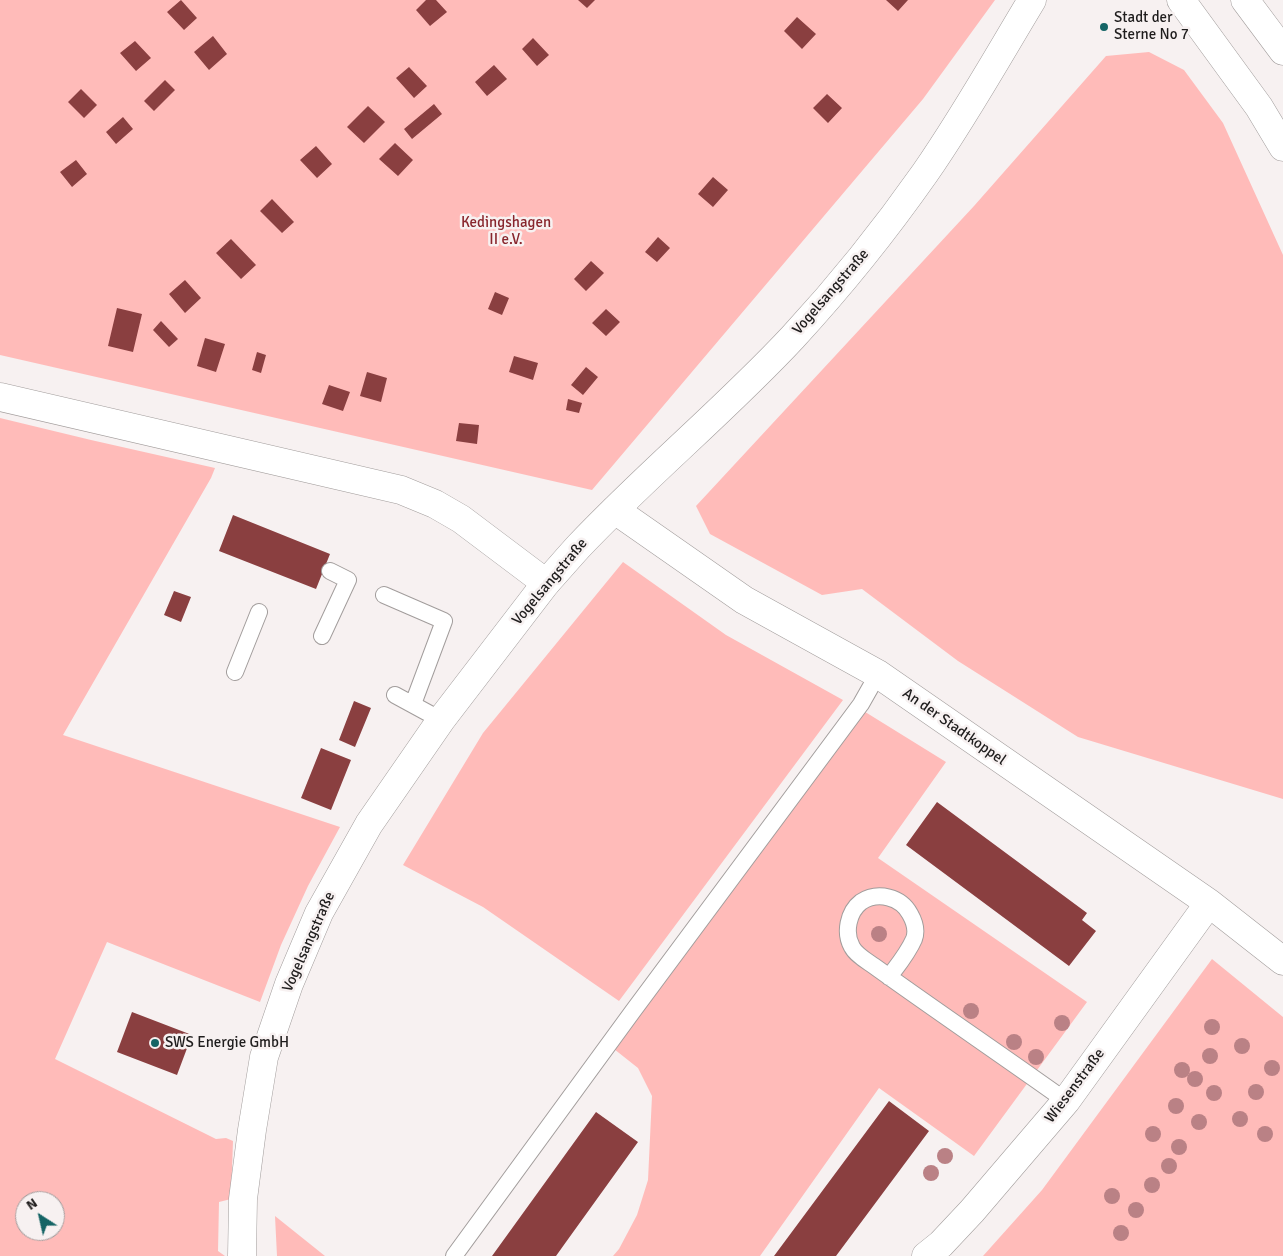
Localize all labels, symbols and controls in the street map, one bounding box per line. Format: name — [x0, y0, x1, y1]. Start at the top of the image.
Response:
place label: Stadt der Sterne No 7 — [1114, 9, 1189, 44]
marker: Stadt der Sterne No 7 — [1098, 21, 1110, 33]
park label: Kedingshagen II e.V. — [461, 214, 551, 249]
street label: Vogelsangstraße — [789, 246, 873, 338]
street label: Vogelsangstraße — [509, 535, 591, 629]
street label: An der Stadtkoppel — [899, 685, 1009, 769]
street label: Vogelsangstraße — [279, 889, 339, 995]
place label: SWS Energie GmbH — [165, 1034, 289, 1052]
marker: SWS Energie GmbH — [149, 1037, 161, 1049]
street label: Wiesenstraße — [1041, 1045, 1109, 1127]
north arrow — [15, 1191, 65, 1241]
text: N — [23, 1194, 41, 1214]

